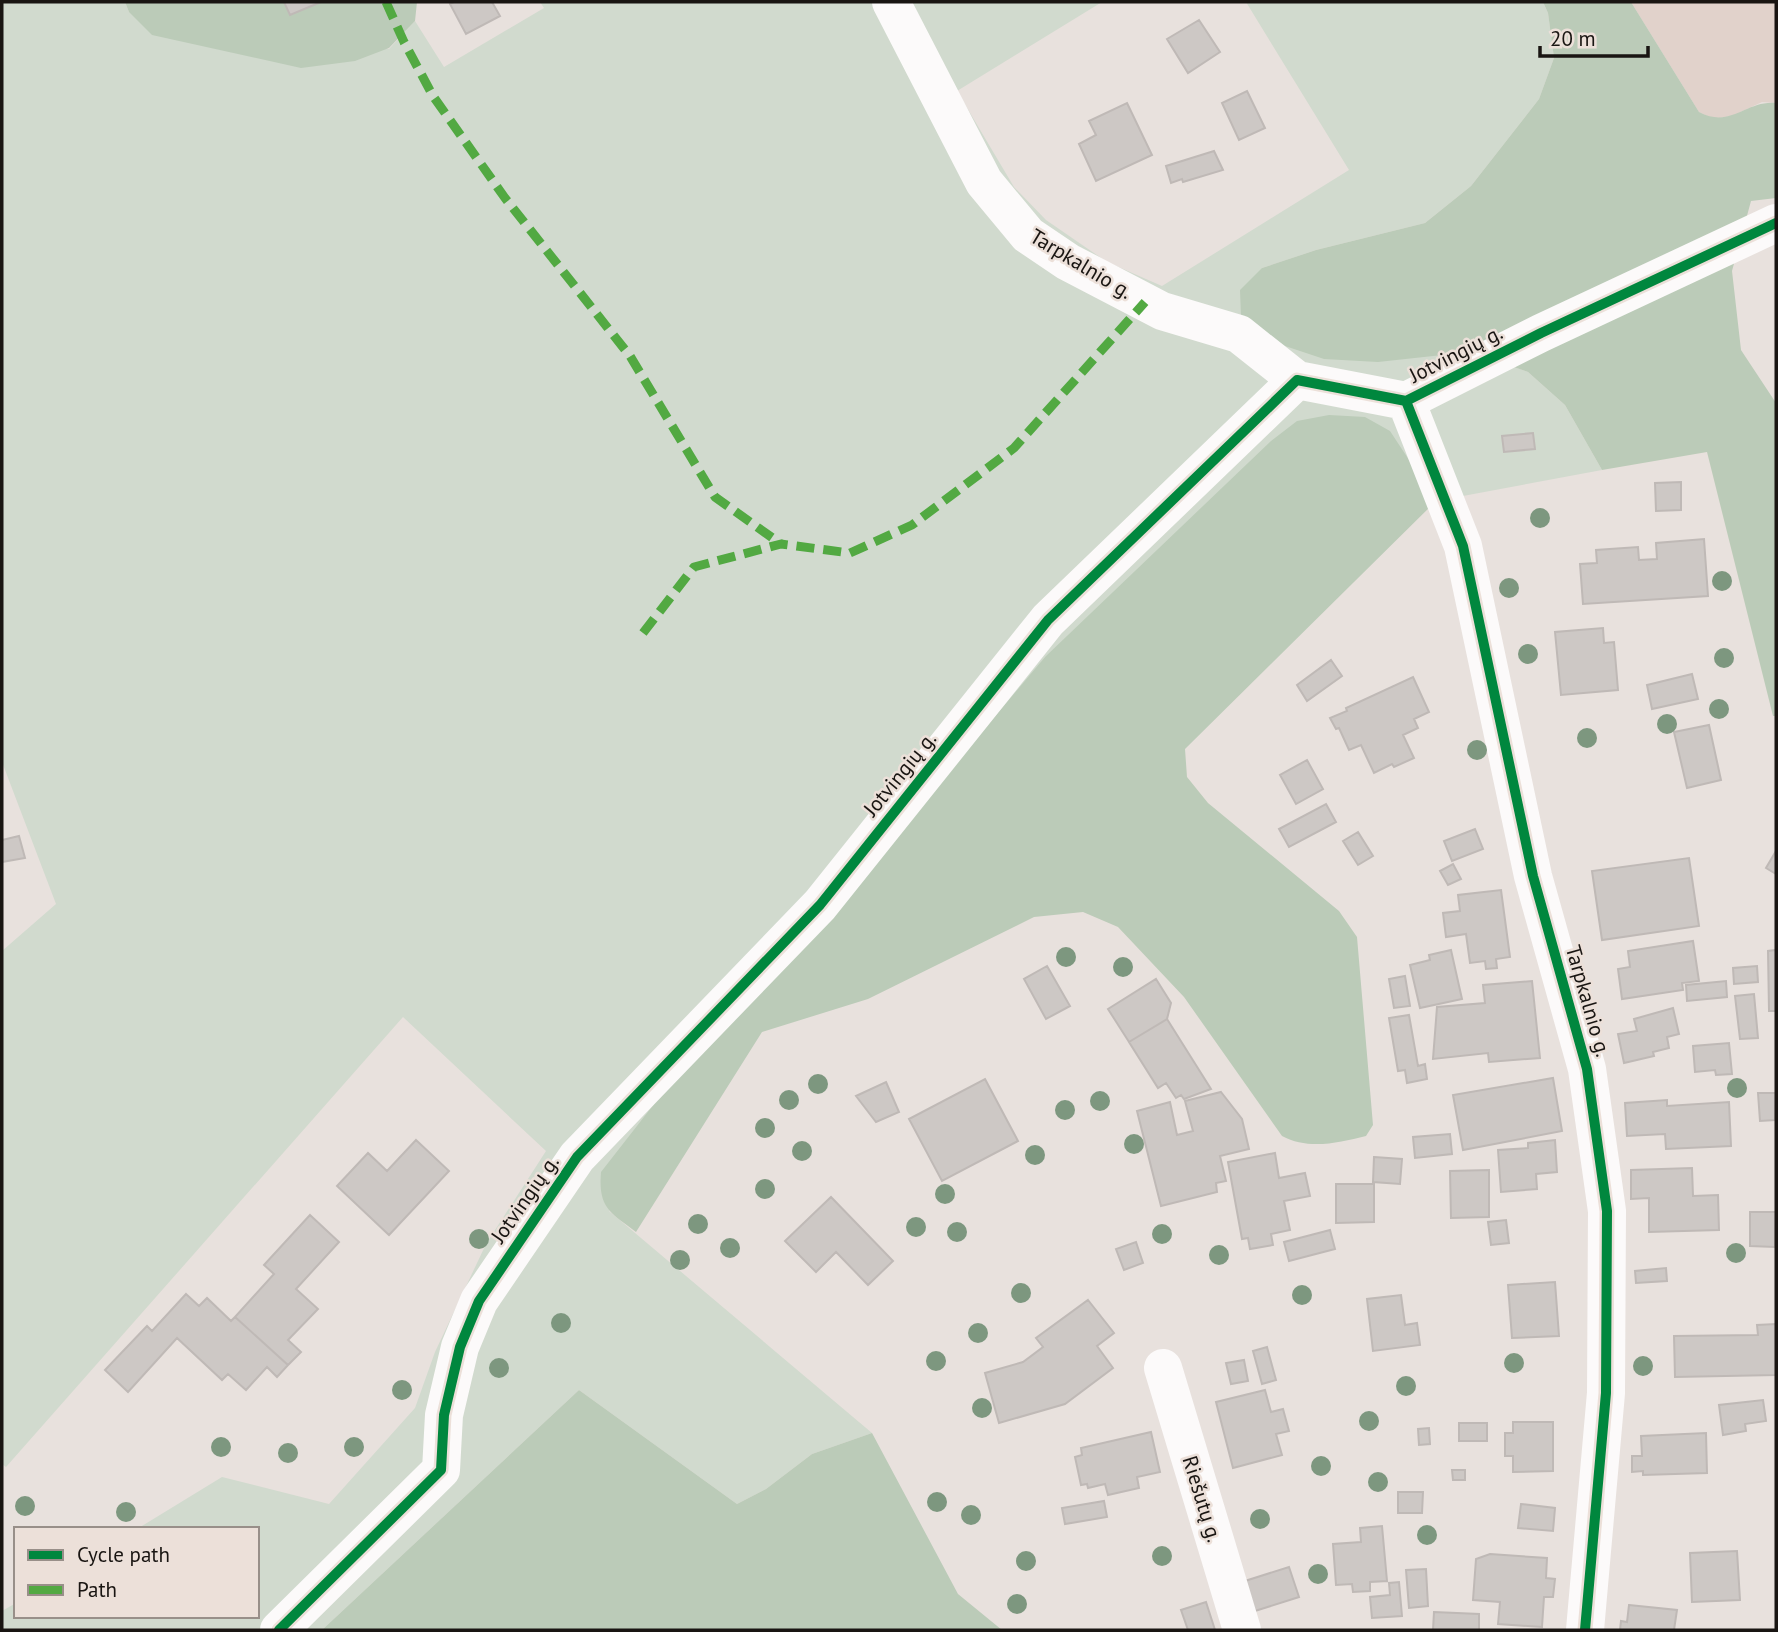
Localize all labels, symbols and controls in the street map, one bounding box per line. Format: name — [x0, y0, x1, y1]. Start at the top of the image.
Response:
scale bar — [1540, 14, 1648, 58]
text: 20 m — [1550, 25, 1596, 52]
street label: Tarpkalnio g. — [1025, 222, 1137, 305]
street label: Jotvingių g. — [1404, 319, 1507, 389]
street label: Jotvingių g. — [857, 726, 942, 822]
street label: Tarpkalnio g. — [1560, 942, 1617, 1060]
street label: Jotvingių g. — [484, 1149, 565, 1249]
street label: Riešutų g. — [1177, 1452, 1228, 1545]
legend — [14, 1527, 259, 1618]
text: Cycle path — [77, 1541, 170, 1568]
text: Path — [77, 1576, 117, 1603]

